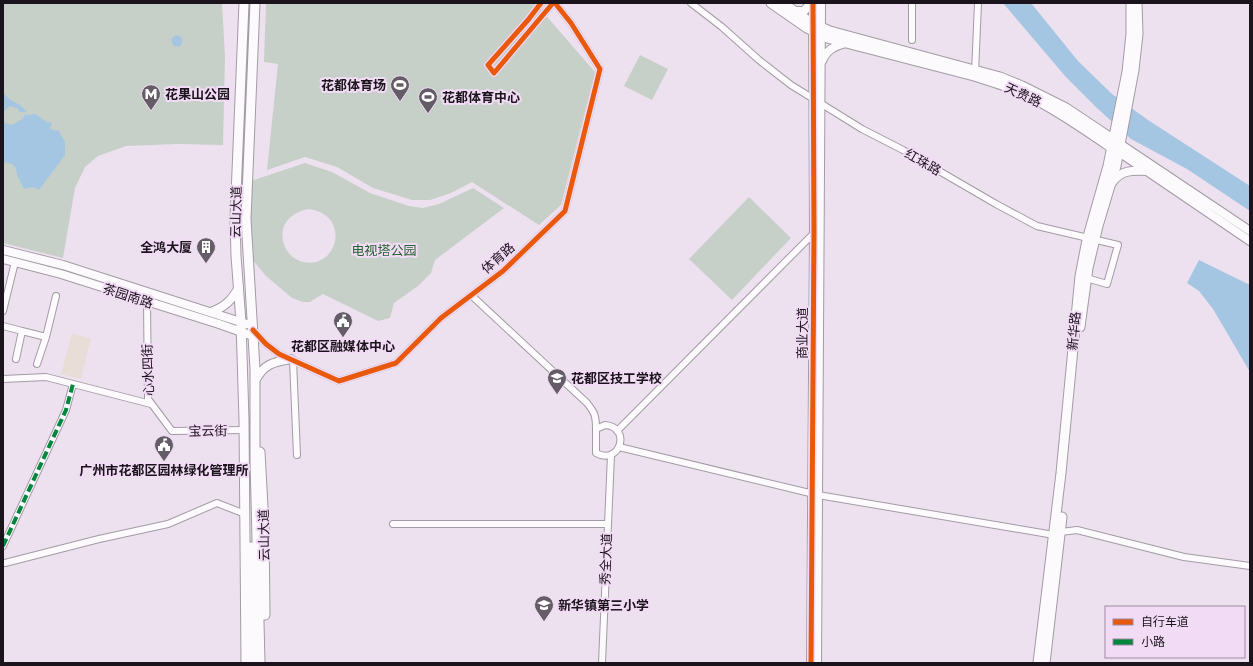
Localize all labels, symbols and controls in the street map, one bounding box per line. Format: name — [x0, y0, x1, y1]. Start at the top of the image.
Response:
sports icon: 花都体育场 — [389, 74, 411, 102]
place label: 花都体育场 — [321, 76, 386, 95]
street label: 天贵路 — [1001, 78, 1045, 112]
metro station icon: 花果山公园 — [140, 83, 162, 111]
place label: 花果山公园 — [165, 85, 230, 104]
sports icon: 花都体育中心 — [417, 86, 439, 114]
place label: 花都体育中心 — [442, 88, 520, 107]
street label: 红珠路 — [901, 144, 945, 180]
street label: 云山大道 — [226, 186, 246, 238]
building icon: 全鸿大厦 — [195, 236, 217, 264]
place label: 全鸿大厦 — [140, 238, 192, 257]
street label: 体育路 — [477, 238, 519, 278]
park label: 电视塔公园 — [351, 241, 417, 260]
street label: 茶园南路 — [100, 279, 156, 313]
street label: 商业大道 — [793, 307, 812, 359]
public building icon: 花都区融媒体中心 — [332, 310, 354, 338]
street label: 新华路 — [1063, 311, 1085, 351]
place label: 花都区融媒体中心 — [291, 337, 395, 356]
street label: 心水四街 — [138, 344, 158, 396]
school or university icon: 花都区技工学校 — [546, 367, 568, 395]
place label: 花都区技工学校 — [571, 369, 662, 388]
street label: 宝云街 — [188, 421, 228, 441]
public building icon: 广州市花都区园林绿化管理所 — [153, 434, 175, 462]
place label: 广州市花都区园林绿化管理所 — [79, 461, 249, 480]
street label: 云山大道 — [254, 509, 274, 561]
street label: 秀全大道 — [596, 533, 616, 585]
school or university icon: 新华镇第三小学 — [533, 594, 555, 622]
place label: 新华镇第三小学 — [558, 596, 649, 615]
legend — [1105, 606, 1245, 658]
text: 自行车道 — [1141, 613, 1189, 630]
text: 小路 — [1141, 633, 1165, 650]

